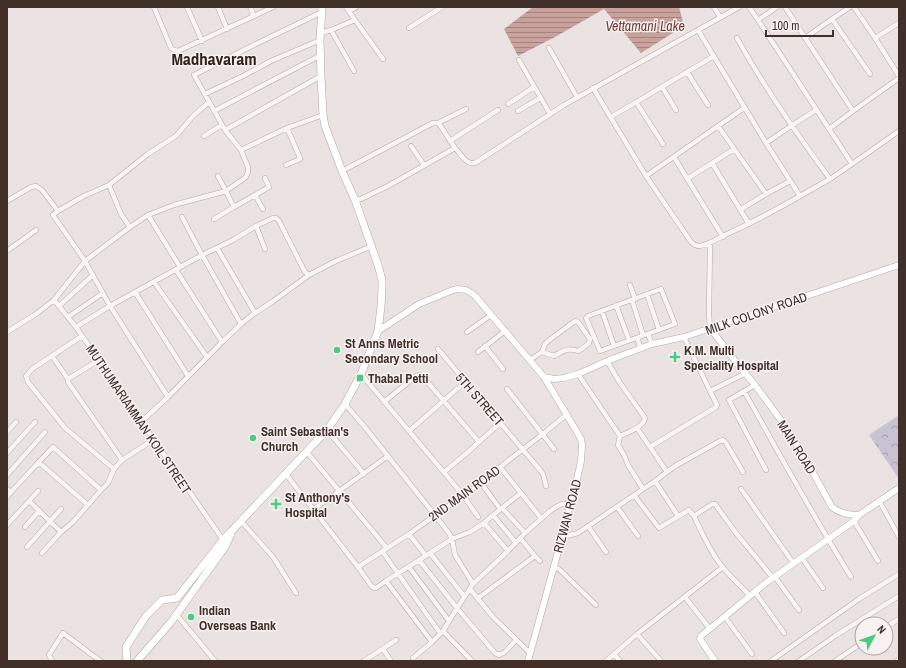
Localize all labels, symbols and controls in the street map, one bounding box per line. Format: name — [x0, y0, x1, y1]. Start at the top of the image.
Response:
scale bar — [766, 12, 833, 38]
water label: Vettamani Lake — [605, 17, 685, 35]
text: 100 m — [772, 18, 799, 34]
district label: Madhavaram — [171, 47, 257, 70]
street label: MILK COLONY ROAD — [703, 288, 810, 339]
place label: St Anns Metric Secondary School — [345, 335, 438, 367]
street label: MUTHUMARIAMMAN KOIL STREET — [82, 341, 195, 498]
place label: K.M. Multi Speciality Hospital — [684, 342, 779, 374]
marker: St Anns Metric Secondary School — [332, 345, 342, 355]
marker: K.M. Multi Speciality Hospital — [669, 351, 681, 363]
street label: 5TH STREET — [452, 369, 508, 430]
place label: Thabal Petti — [368, 370, 428, 387]
marker: Thabal Petti — [355, 373, 365, 383]
street label: MAIN ROAD — [773, 417, 820, 478]
place label: Saint Sebastian's Church — [261, 423, 349, 455]
marker: Saint Sebastian's Church — [248, 433, 258, 443]
street label: 2ND MAIN ROAD — [425, 461, 504, 525]
street label: RIZWAN ROAD — [550, 477, 586, 555]
place label: St Anthony's Hospital — [285, 489, 350, 521]
marker: St Anthony's Hospital — [270, 498, 282, 510]
place label: Indian Overseas Bank — [199, 602, 276, 634]
marker: Indian Overseas Bank — [186, 612, 196, 622]
north arrow — [854, 616, 894, 656]
text: N — [874, 622, 889, 636]

